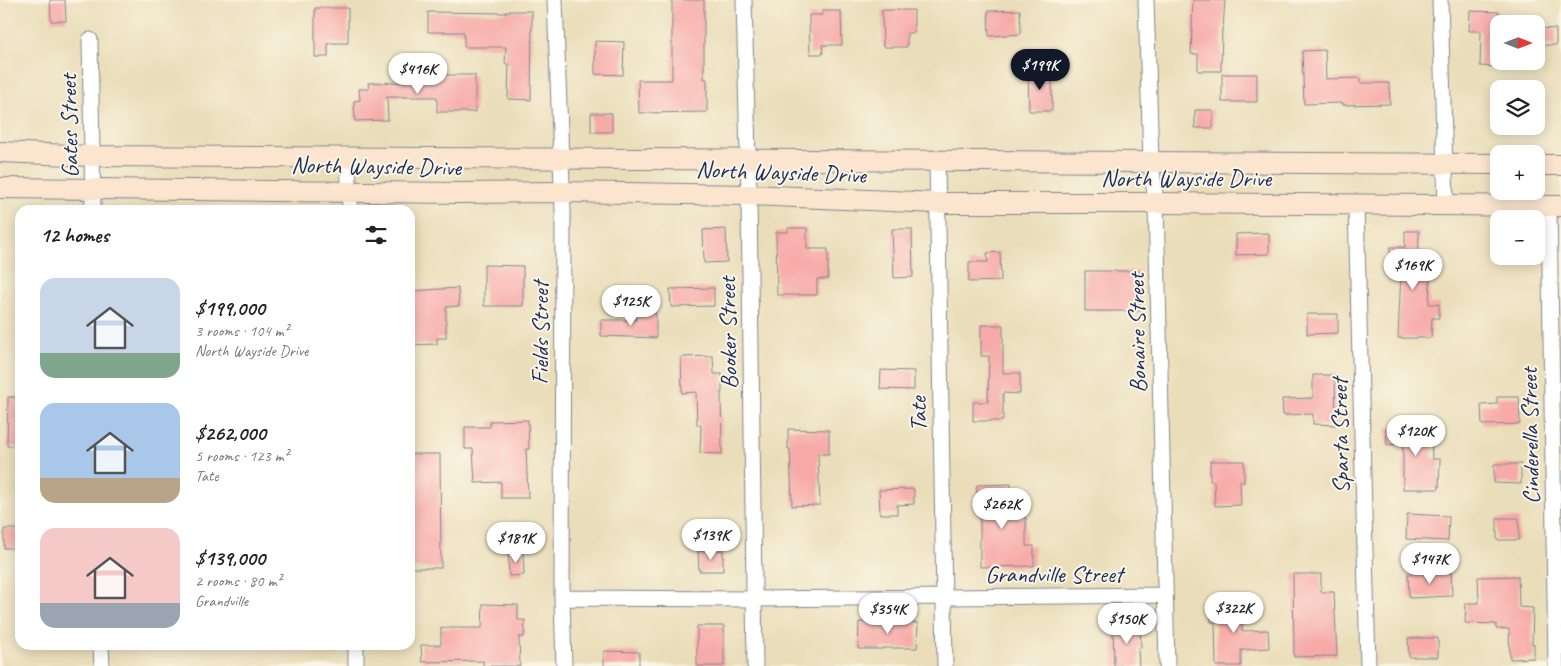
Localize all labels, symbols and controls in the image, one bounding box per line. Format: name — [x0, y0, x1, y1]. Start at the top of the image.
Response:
north arrow — [1490, 15, 1545, 70]
map controls — [1490, 15, 1545, 265]
pin: $199K — [1005, 48, 1075, 91]
pin: $416K — [383, 52, 453, 95]
text: $199K — [1022, 55, 1058, 75]
text: $416K — [399, 59, 437, 79]
street label: Gates Street — [53, 72, 85, 178]
button: layers — [1490, 80, 1545, 135]
button: + — [1490, 145, 1545, 200]
street label: North Wayside Drive — [291, 150, 463, 183]
street label: North Wayside Drive — [696, 154, 869, 190]
street label: North Wayside Drive — [1101, 163, 1273, 193]
button: − — [1490, 210, 1545, 265]
icon: filters — [362, 221, 390, 249]
text: 12 homes — [40, 222, 109, 248]
pin: $169K — [1378, 248, 1448, 291]
text: $169K — [1394, 255, 1432, 275]
street label: Bonaire Street — [1121, 271, 1153, 393]
street label: Booker Street — [712, 275, 744, 389]
street label: Fields Street — [525, 278, 555, 385]
pin: $125K — [596, 284, 666, 327]
text: $125K — [613, 291, 649, 311]
text: $199,000 — [195, 295, 265, 321]
icon: home — [80, 298, 140, 358]
text: 3 rooms · 104 m² — [195, 321, 289, 341]
text: North Wayside Drive — [195, 341, 308, 361]
street label: Cinderella Street — [1514, 365, 1546, 505]
street label: Sparta Street — [1324, 375, 1356, 494]
street label: Tate — [903, 394, 933, 432]
pin: $120K — [1381, 414, 1451, 457]
text: $262,000 — [195, 420, 266, 446]
text: $120K — [1398, 421, 1434, 441]
icon: home — [80, 423, 140, 483]
text: 5 rooms · 123 m² — [195, 446, 289, 466]
text: Tate — [195, 466, 218, 486]
pin: $262K — [967, 488, 1037, 530]
text: $262K — [983, 494, 1021, 514]
pin: $139K — [676, 518, 746, 561]
pin: $181K — [481, 522, 551, 564]
text: $139K — [693, 525, 729, 545]
text: $181K — [498, 528, 534, 548]
pin: $147K — [1395, 542, 1465, 585]
text: $139,000 — [195, 545, 265, 571]
icon: home — [80, 548, 140, 608]
text: $147K — [1412, 549, 1448, 569]
street label: Grandville Street — [985, 559, 1126, 589]
text: 2 rooms · 80 m² — [195, 571, 281, 591]
text: Grandville — [195, 591, 248, 611]
pin: $354K — [853, 592, 923, 635]
pin: $322K — [1199, 592, 1269, 634]
text: $322K — [1216, 598, 1252, 618]
text: $354K — [870, 599, 906, 619]
pin: $150K — [1092, 602, 1162, 645]
text: $150K — [1109, 609, 1145, 629]

